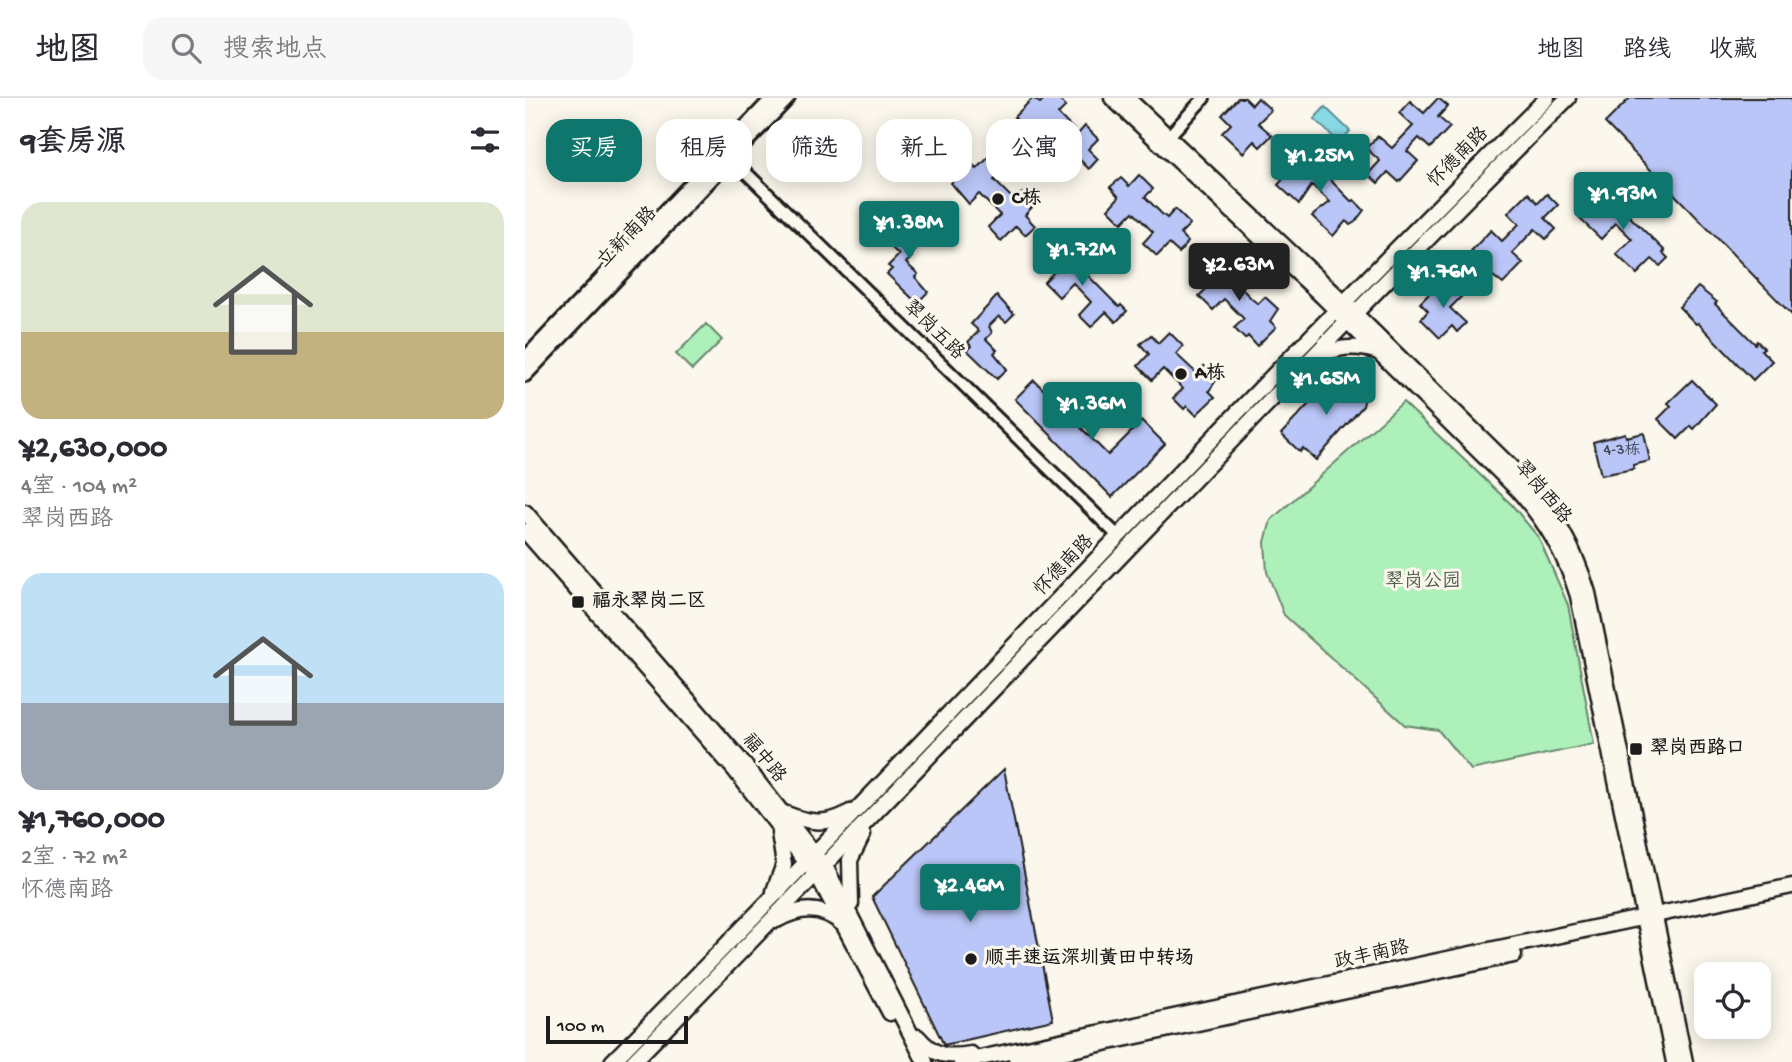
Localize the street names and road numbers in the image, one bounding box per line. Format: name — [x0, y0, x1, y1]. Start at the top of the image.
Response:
street label: 怀德南路 — [1423, 122, 1494, 193]
street label: 立新南路 — [593, 202, 663, 273]
street label: 翠岗五路 — [898, 296, 969, 366]
street label: 翠岗西路 — [1509, 456, 1576, 530]
street label: 怀德南路 — [1030, 530, 1100, 601]
street label: 福中路 — [736, 729, 791, 788]
street label: 政丰南路 — [1332, 936, 1412, 975]

